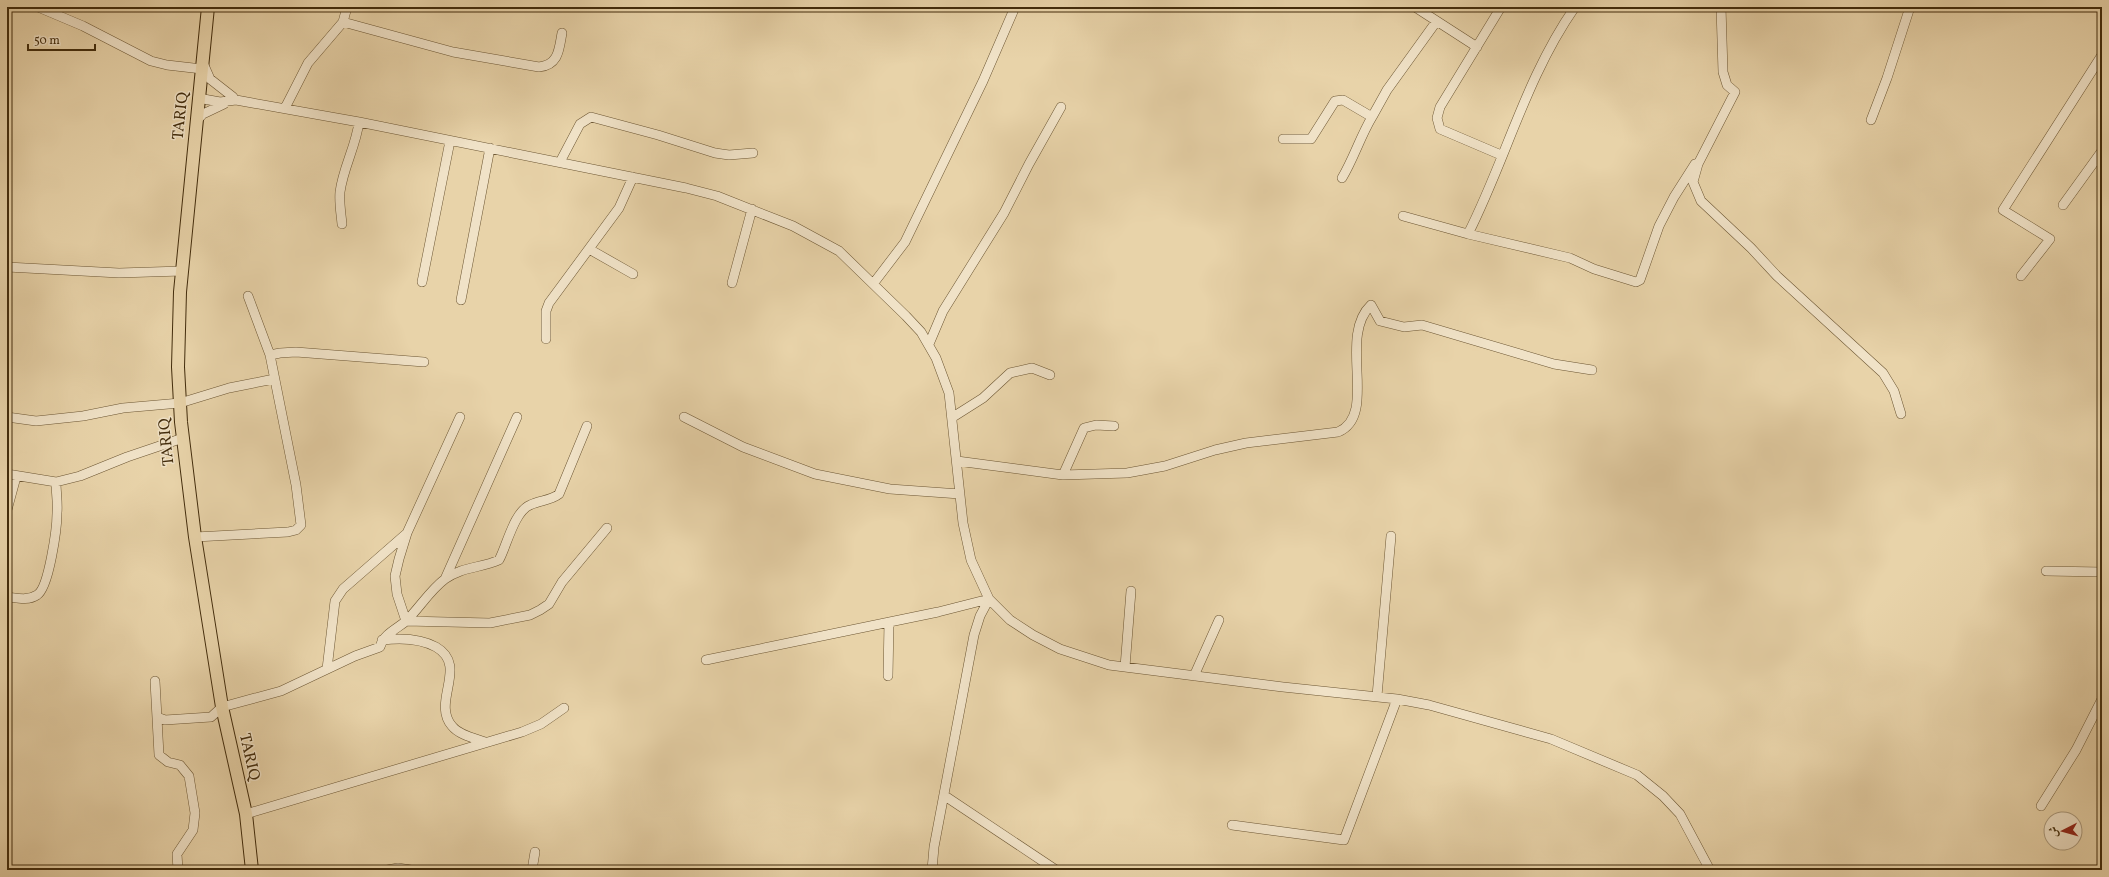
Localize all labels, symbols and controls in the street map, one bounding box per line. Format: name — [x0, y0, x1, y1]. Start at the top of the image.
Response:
scale bar — [28, 26, 95, 52]
text: 50 m — [34, 33, 60, 49]
street label: TARIQ — [168, 90, 195, 141]
street label: TARIQ — [153, 416, 180, 467]
street label: TARIQ — [233, 731, 265, 784]
north arrow — [2043, 811, 2083, 851]
text: ش — [2047, 826, 2063, 838]

